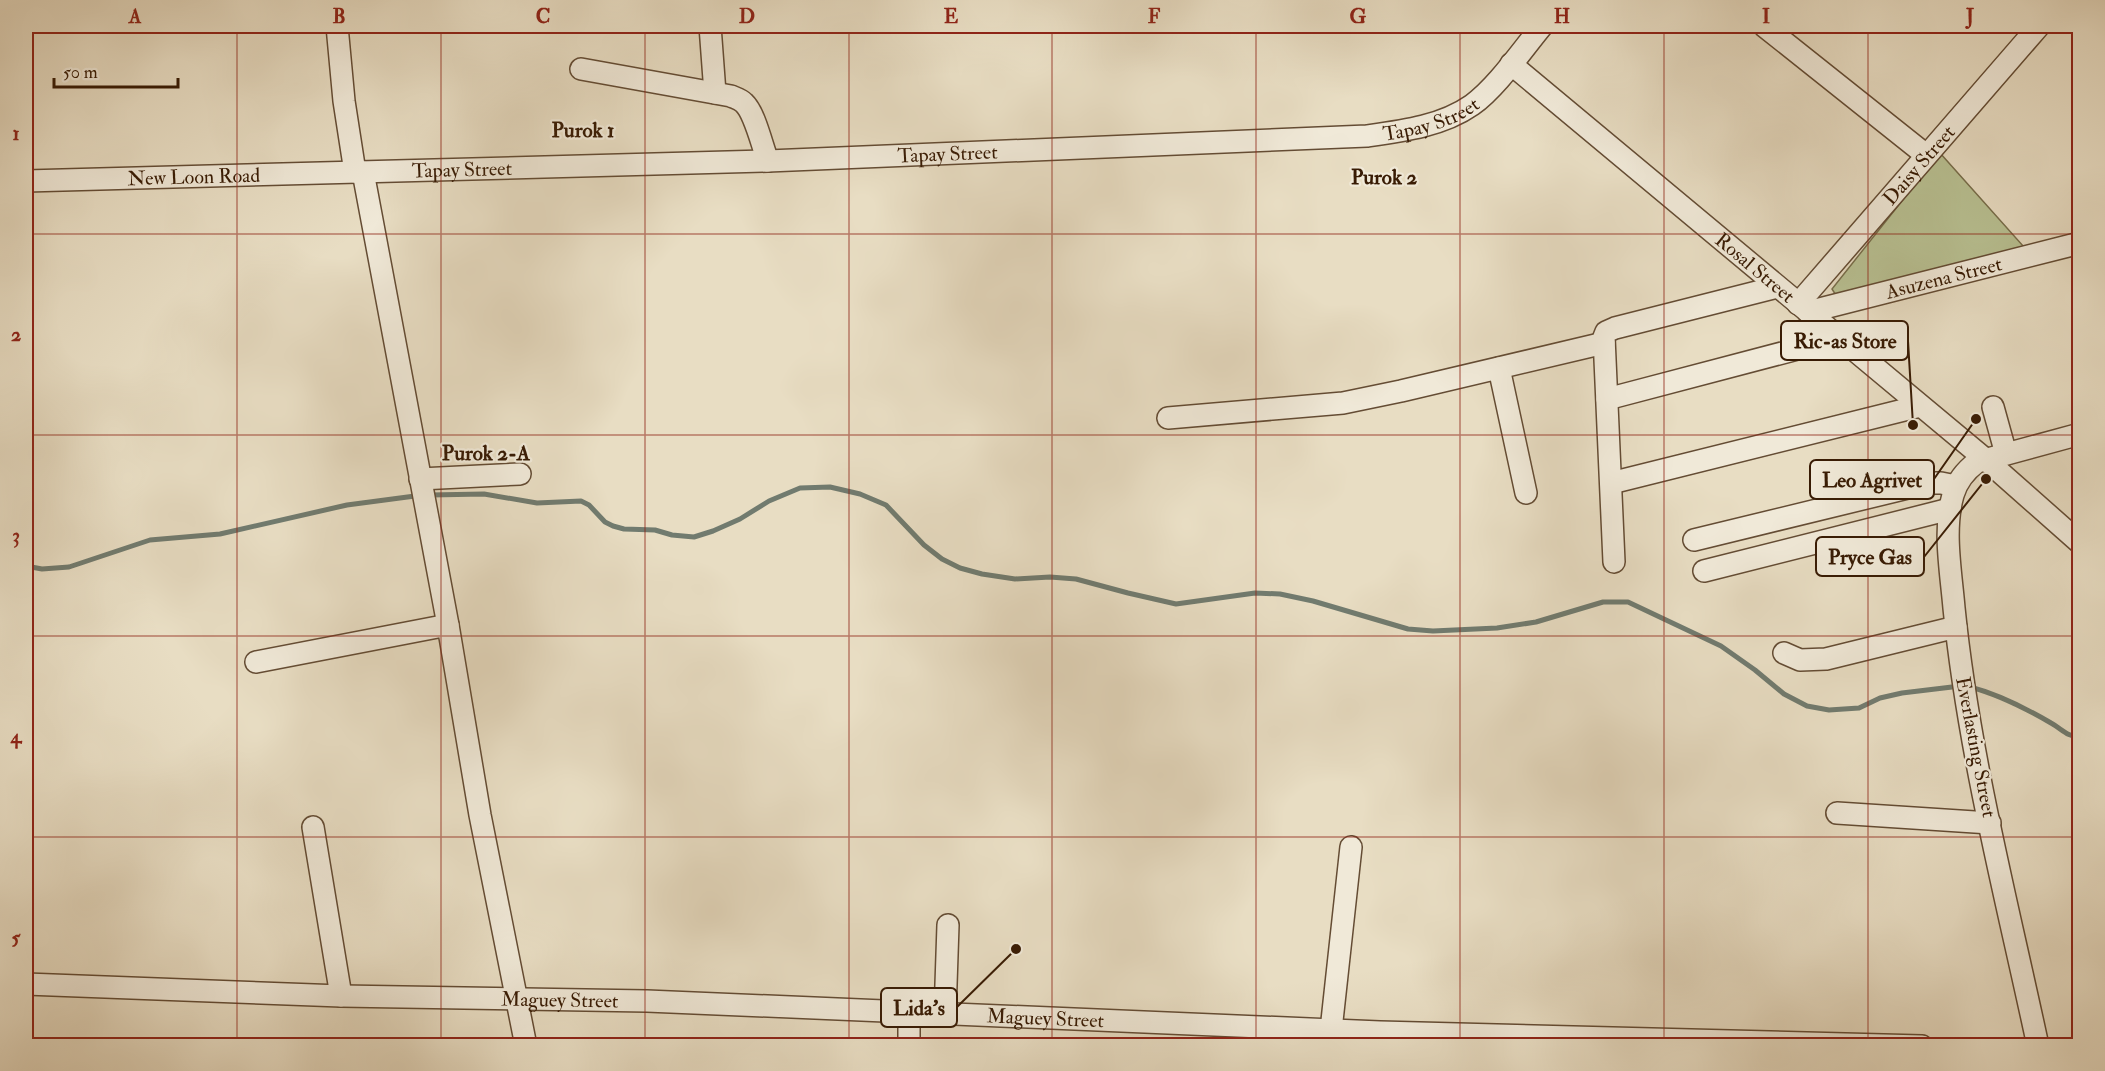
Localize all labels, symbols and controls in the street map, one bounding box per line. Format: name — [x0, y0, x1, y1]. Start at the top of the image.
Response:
text: A — [128, 4, 142, 29]
text: B — [332, 4, 346, 29]
text: C — [536, 4, 550, 29]
text: D — [739, 4, 755, 29]
text: E — [944, 4, 959, 29]
text: F — [1148, 4, 1161, 29]
text: G — [1350, 4, 1367, 29]
text: H — [1554, 4, 1570, 29]
text: I — [1762, 4, 1770, 29]
text: J — [1965, 4, 1974, 29]
scale bar — [54, 51, 178, 89]
text: 50 m — [63, 61, 98, 84]
street label: Tapay Street — [1381, 91, 1485, 146]
district label: Purok 1 — [552, 117, 614, 144]
street label: Daisy Street — [1877, 119, 1960, 210]
text: 1 — [12, 121, 20, 146]
street label: Tapay Street — [897, 139, 999, 168]
street label: Tapay Street — [411, 155, 513, 184]
street label: New Loon Road — [127, 162, 261, 191]
district label: Purok 2 — [1351, 164, 1417, 191]
street label: Rosal Street — [1710, 227, 1801, 308]
street label: Asuzena Street — [1882, 251, 2005, 305]
callout: Ric-as Store — [1781, 321, 1908, 360]
text: 2 — [11, 322, 21, 347]
text: Ric-as Store — [1793, 328, 1897, 355]
district label: Purok 2-A — [442, 440, 531, 467]
callout: Leo Agrivet — [1810, 460, 1934, 499]
text: Leo Agrivet — [1822, 467, 1922, 494]
text: 3 — [12, 523, 20, 548]
callout: Pryce Gas — [1816, 537, 1924, 576]
text: Pryce Gas — [1828, 544, 1912, 571]
street label: Everlasting Street — [1950, 675, 2002, 820]
text: 4 — [10, 724, 23, 749]
text: 5 — [12, 925, 22, 950]
street label: Maguey Street — [501, 986, 619, 1013]
callout: Lida's — [881, 988, 957, 1027]
text: Lida's — [893, 995, 945, 1022]
street label: Maguey Street — [986, 1003, 1105, 1033]

